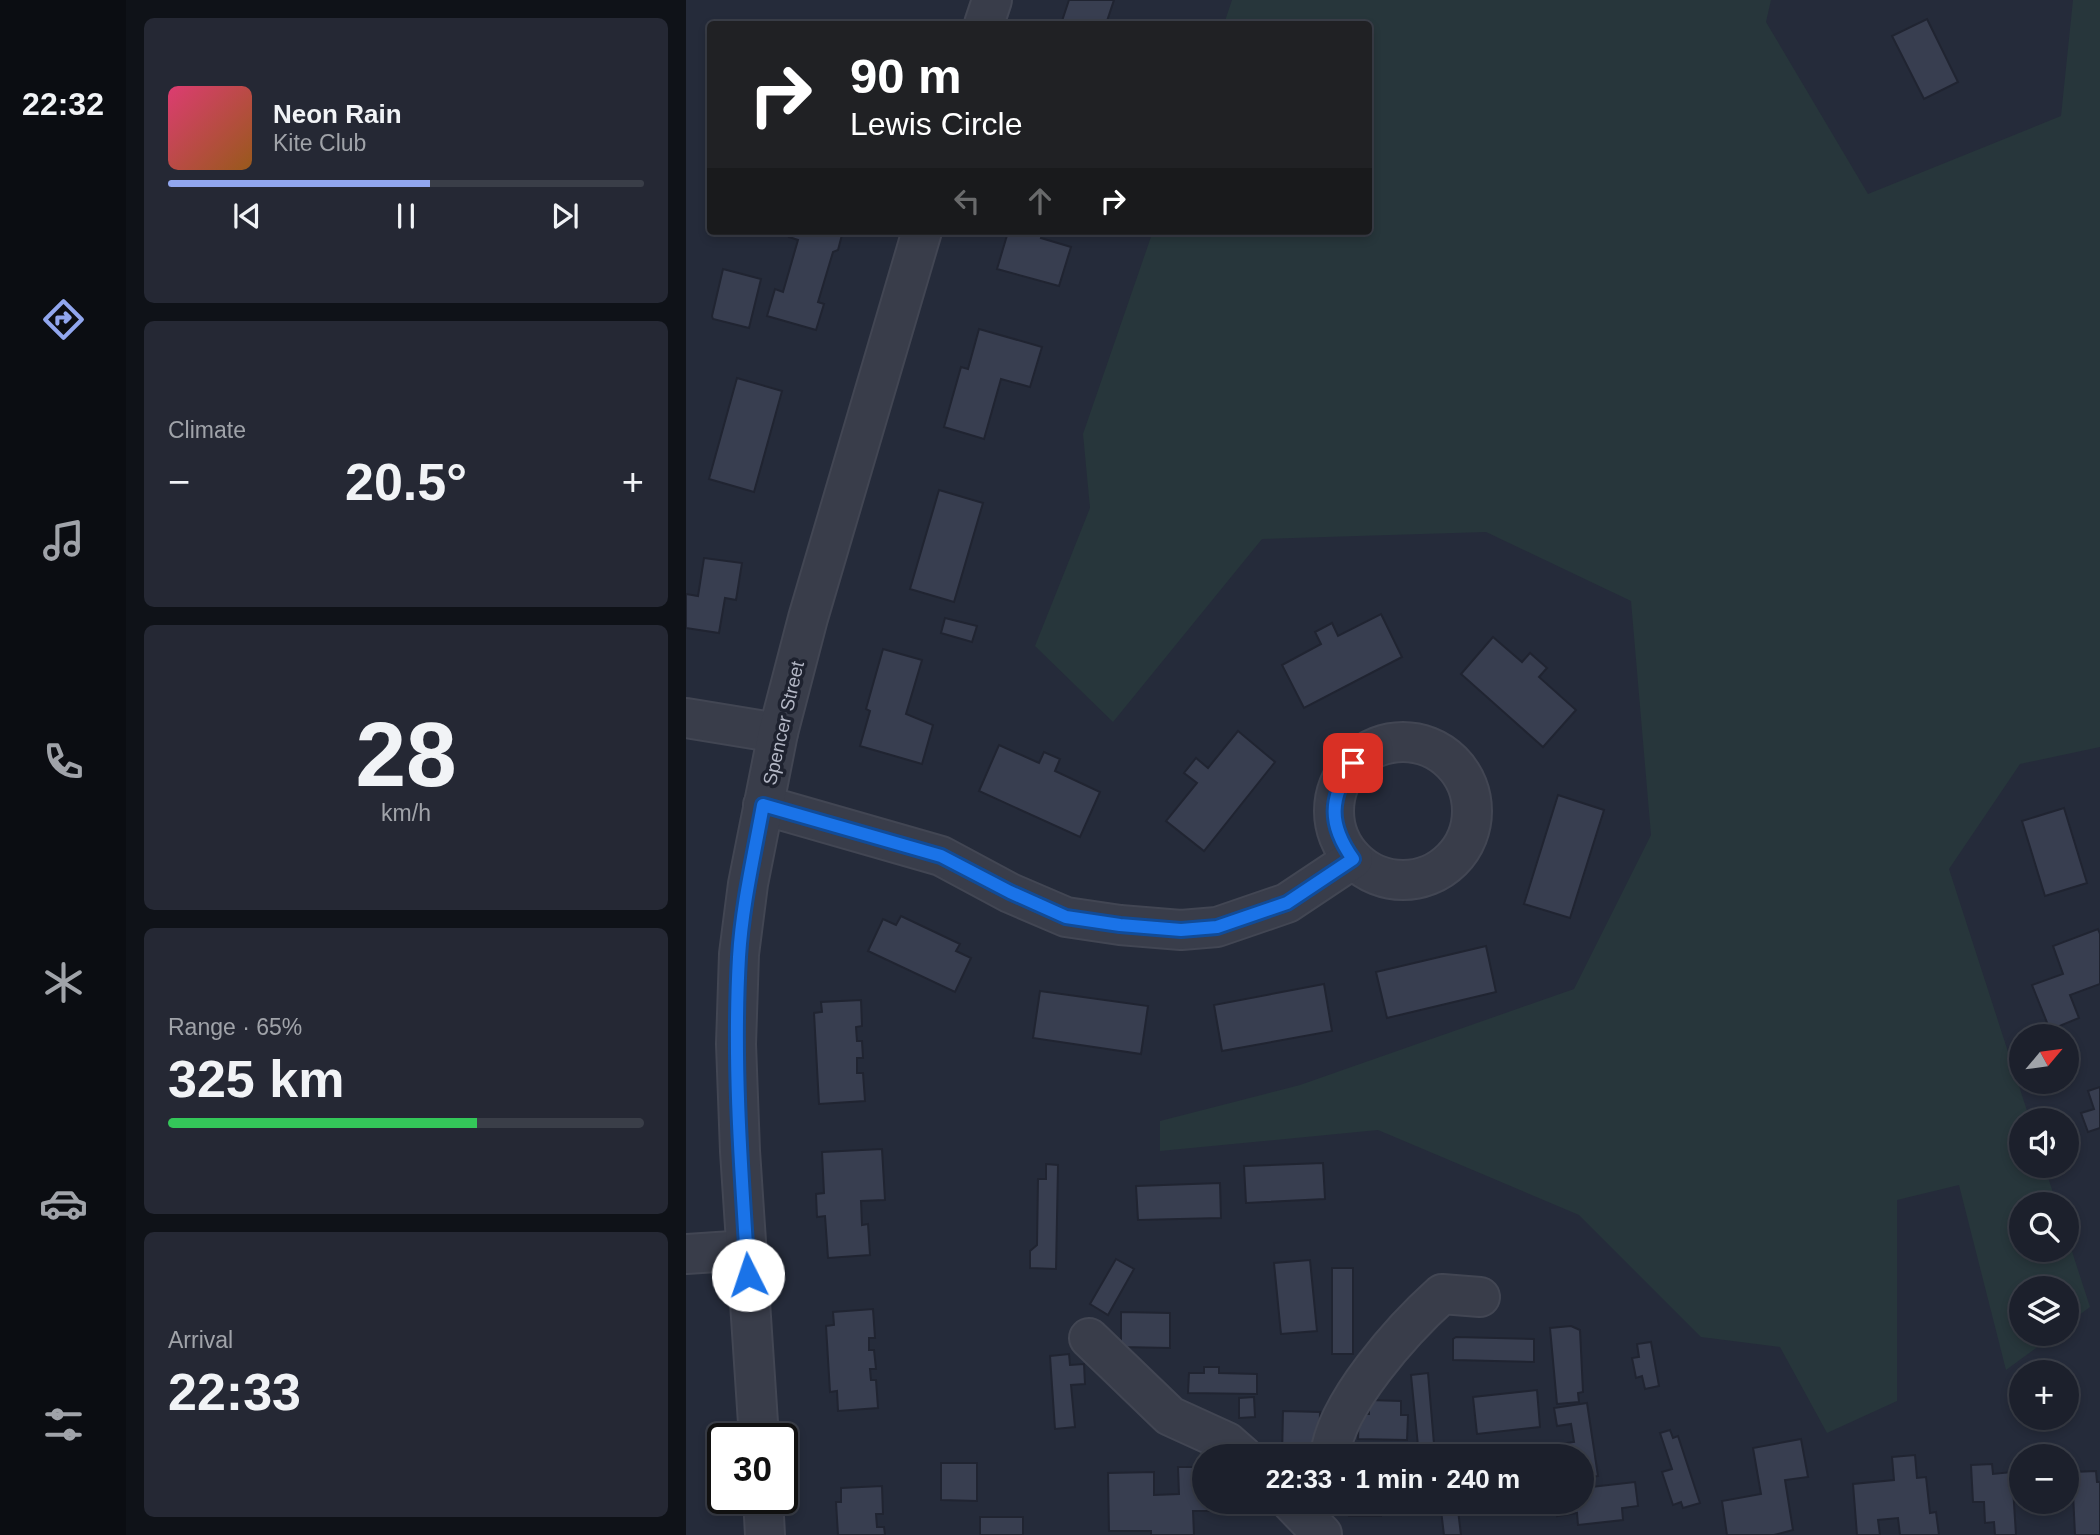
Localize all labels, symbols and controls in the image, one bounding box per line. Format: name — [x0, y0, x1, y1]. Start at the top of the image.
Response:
icon: right — [735, 49, 826, 140]
text: 90 m — [850, 49, 962, 103]
text: 22:32 — [22, 86, 104, 122]
text: Neon Rain — [273, 99, 402, 129]
text: Lewis Circle — [850, 106, 1022, 142]
text: Kite Club — [273, 130, 366, 156]
icon: left — [948, 182, 986, 220]
icon: ahead — [1021, 182, 1059, 220]
icon: right — [1094, 182, 1132, 220]
icon: previous — [228, 197, 266, 235]
icon: pause — [387, 197, 425, 235]
icon: next — [546, 197, 584, 235]
icon: directions — [39, 295, 88, 344]
text: Climate — [168, 417, 246, 443]
text: 20.5° — [345, 453, 467, 511]
text: − — [168, 461, 190, 503]
text: + — [622, 461, 644, 503]
icon: music — [39, 516, 88, 565]
street label: Spencer Street — [759, 658, 808, 787]
text: 28 — [355, 704, 457, 805]
pin — [1323, 733, 1383, 793]
icon: phone — [39, 737, 88, 786]
icon: arrive — [1334, 744, 1372, 782]
text: km/h — [381, 800, 431, 826]
icon: climate — [39, 958, 88, 1007]
text: Range · 65% — [168, 1014, 302, 1040]
north arrow — [2009, 1024, 2079, 1094]
map controls — [2009, 1024, 2079, 1514]
text: 325 km — [168, 1050, 344, 1108]
button: sound — [2009, 1108, 2079, 1178]
icon: car — [39, 1179, 88, 1228]
button: search — [2009, 1192, 2079, 1262]
position arrow — [711, 1238, 785, 1312]
button: layers — [2009, 1276, 2079, 1346]
text: Arrival — [168, 1327, 233, 1353]
button: + — [2009, 1360, 2079, 1430]
text: 22:33 — [168, 1363, 301, 1421]
icon: filters — [39, 1400, 88, 1449]
speed limit sign: 30 — [707, 1423, 798, 1514]
button: − — [2009, 1444, 2079, 1514]
text: 22:33 · 1 min · 240 m — [1266, 1464, 1520, 1494]

